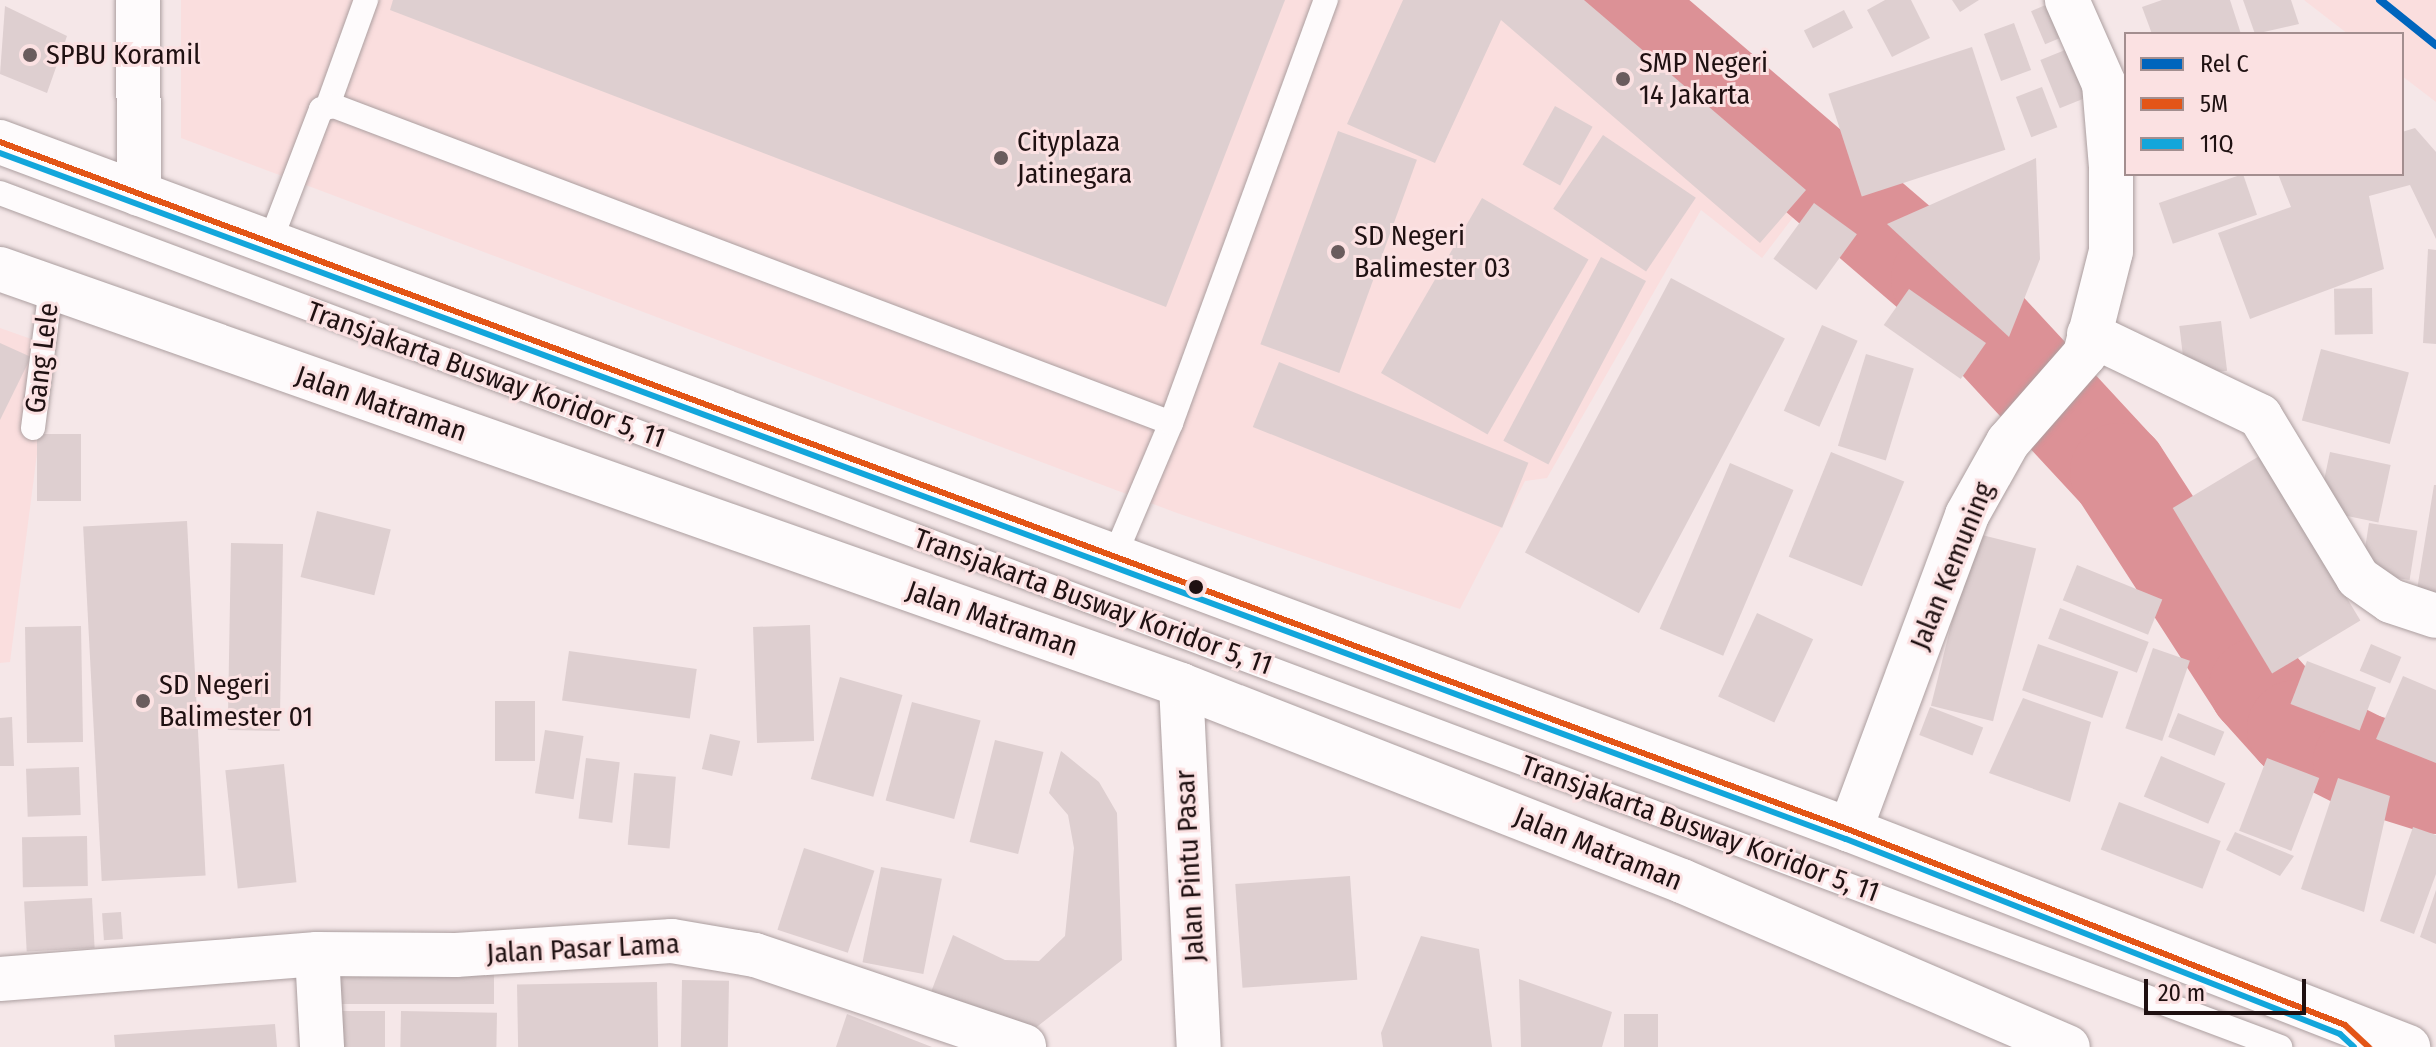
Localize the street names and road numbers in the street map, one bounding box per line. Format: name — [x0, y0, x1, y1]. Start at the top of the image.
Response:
street label: Transjakarta Busway Koridor 5, 11 — [302, 294, 670, 456]
street label: Gang Lele — [19, 301, 65, 415]
street label: Jalan Matraman — [291, 359, 471, 449]
street label: Jalan Kemuning — [1903, 477, 2001, 655]
street label: Transjakarta Busway Koridor 5, 11 — [909, 521, 1277, 683]
street label: Jalan Matraman — [902, 574, 1082, 664]
street label: Transjakarta Busway Koridor 5, 11 — [1516, 748, 1884, 910]
street label: Jalan Pintu Pasar — [1168, 769, 1212, 963]
street label: Jalan Matraman — [1509, 800, 1687, 898]
street label: Jalan Pasar Lama — [486, 927, 680, 971]

